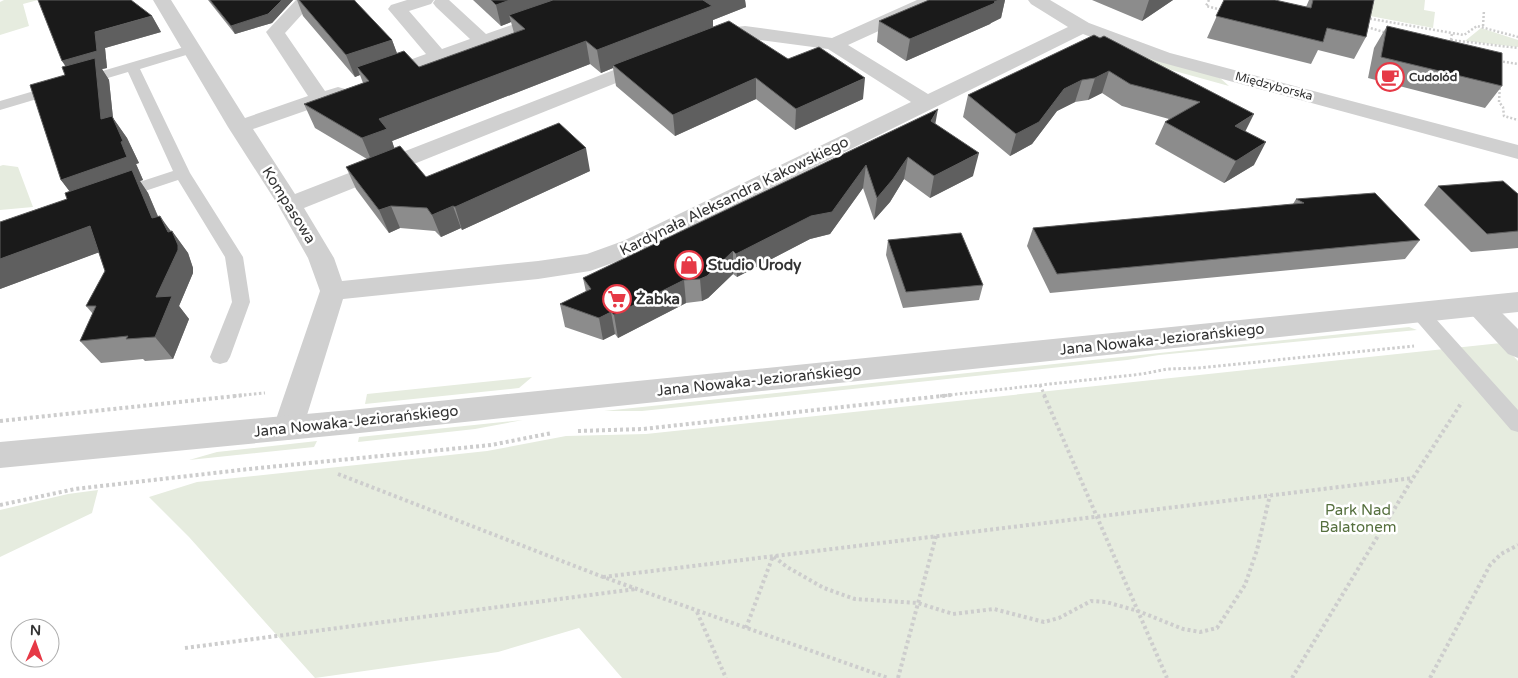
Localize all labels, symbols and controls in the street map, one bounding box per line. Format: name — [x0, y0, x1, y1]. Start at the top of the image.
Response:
cafe icon: Cudolód — [1375, 62, 1405, 92]
street label: Międzyborska — [1234, 69, 1314, 103]
place label: Cudolód — [1409, 70, 1457, 84]
street label: Kardynała Aleksandra Kakowskiego — [617, 133, 851, 259]
street label: Kompasowa — [258, 163, 320, 247]
shop icon: Studio Urody — [674, 250, 704, 280]
place label: Studio Urody — [708, 256, 801, 275]
supermarket icon: Żabka — [602, 284, 632, 314]
place label: Żabka — [636, 290, 680, 308]
street label: Jana Nowaka-Jeziorańskiego — [1059, 319, 1265, 359]
street label: Jana Nowaka-Jeziorańskiego — [656, 360, 862, 400]
street label: Jana Nowaka-Jeziorańskiego — [253, 401, 459, 441]
park label: Park Nad Balatonem — [1320, 501, 1396, 536]
north arrow — [10, 618, 60, 668]
text: N — [30, 622, 41, 639]

